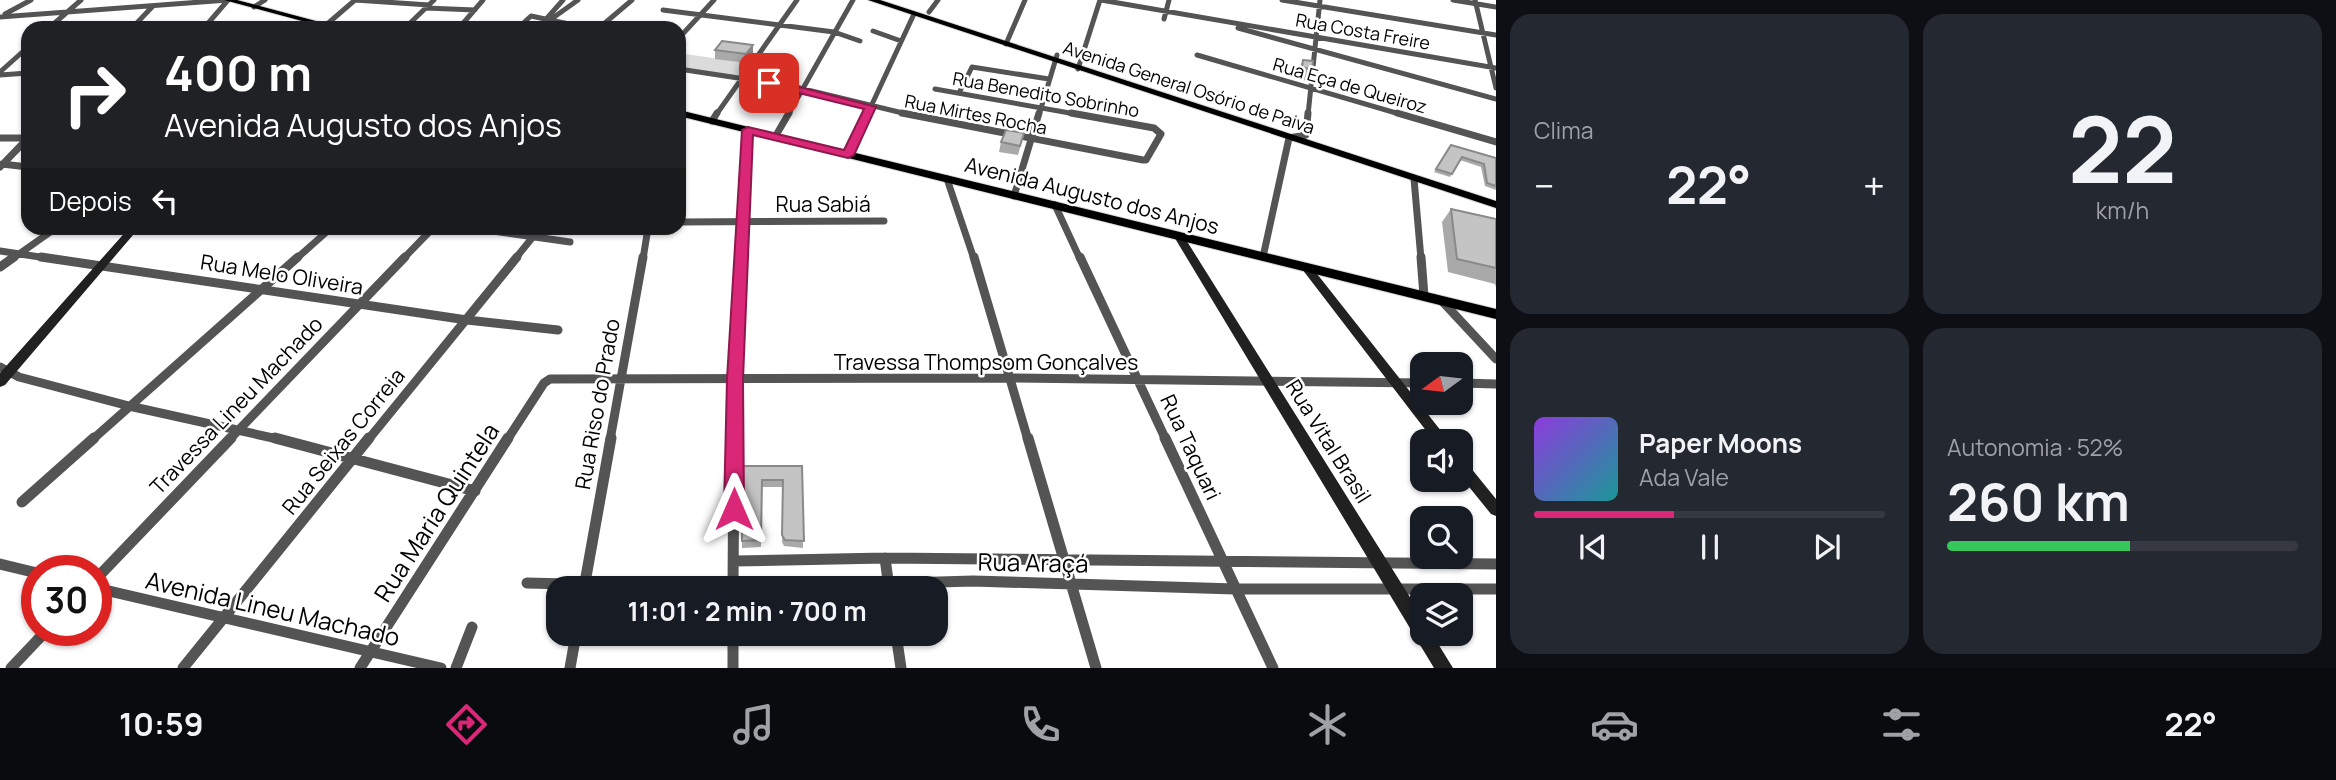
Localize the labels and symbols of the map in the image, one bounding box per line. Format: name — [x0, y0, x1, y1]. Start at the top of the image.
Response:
street label: Rua Costa Freire — [1294, 7, 1432, 55]
street label: Avenida General Osório de Paiva — [1060, 35, 1318, 139]
street label: Rua Eça de Queiroz — [1270, 52, 1430, 118]
pin — [739, 53, 799, 113]
street label: Rua Benedito Sobrinho — [951, 66, 1141, 122]
street label: Rua Mirtes Rocha — [903, 88, 1049, 140]
street label: Avenida Augusto dos Anjos — [962, 150, 1222, 240]
street label: Rua Sabiá — [775, 190, 871, 218]
street label: Rua Melo Oliveira — [199, 247, 365, 301]
street label: Travessa Lineu Machado — [144, 310, 328, 500]
street label: Rua Riso do Prado — [568, 316, 626, 492]
street label: Travessa Thompsom Gonçalves — [834, 348, 1138, 376]
north arrow — [1410, 352, 1474, 415]
street label: Rua Seixas Correia — [275, 362, 411, 520]
street label: Rua Vital Brasil — [1280, 374, 1378, 508]
street label: Rua Taquari — [1154, 390, 1228, 504]
street label: Rua Maria Quintela — [366, 416, 506, 608]
position arrow — [697, 472, 771, 546]
street label: Rua Araçá — [977, 545, 1089, 579]
speed limit sign: 30 — [21, 555, 112, 646]
street label: Avenida Lineu Machado — [143, 563, 403, 653]

